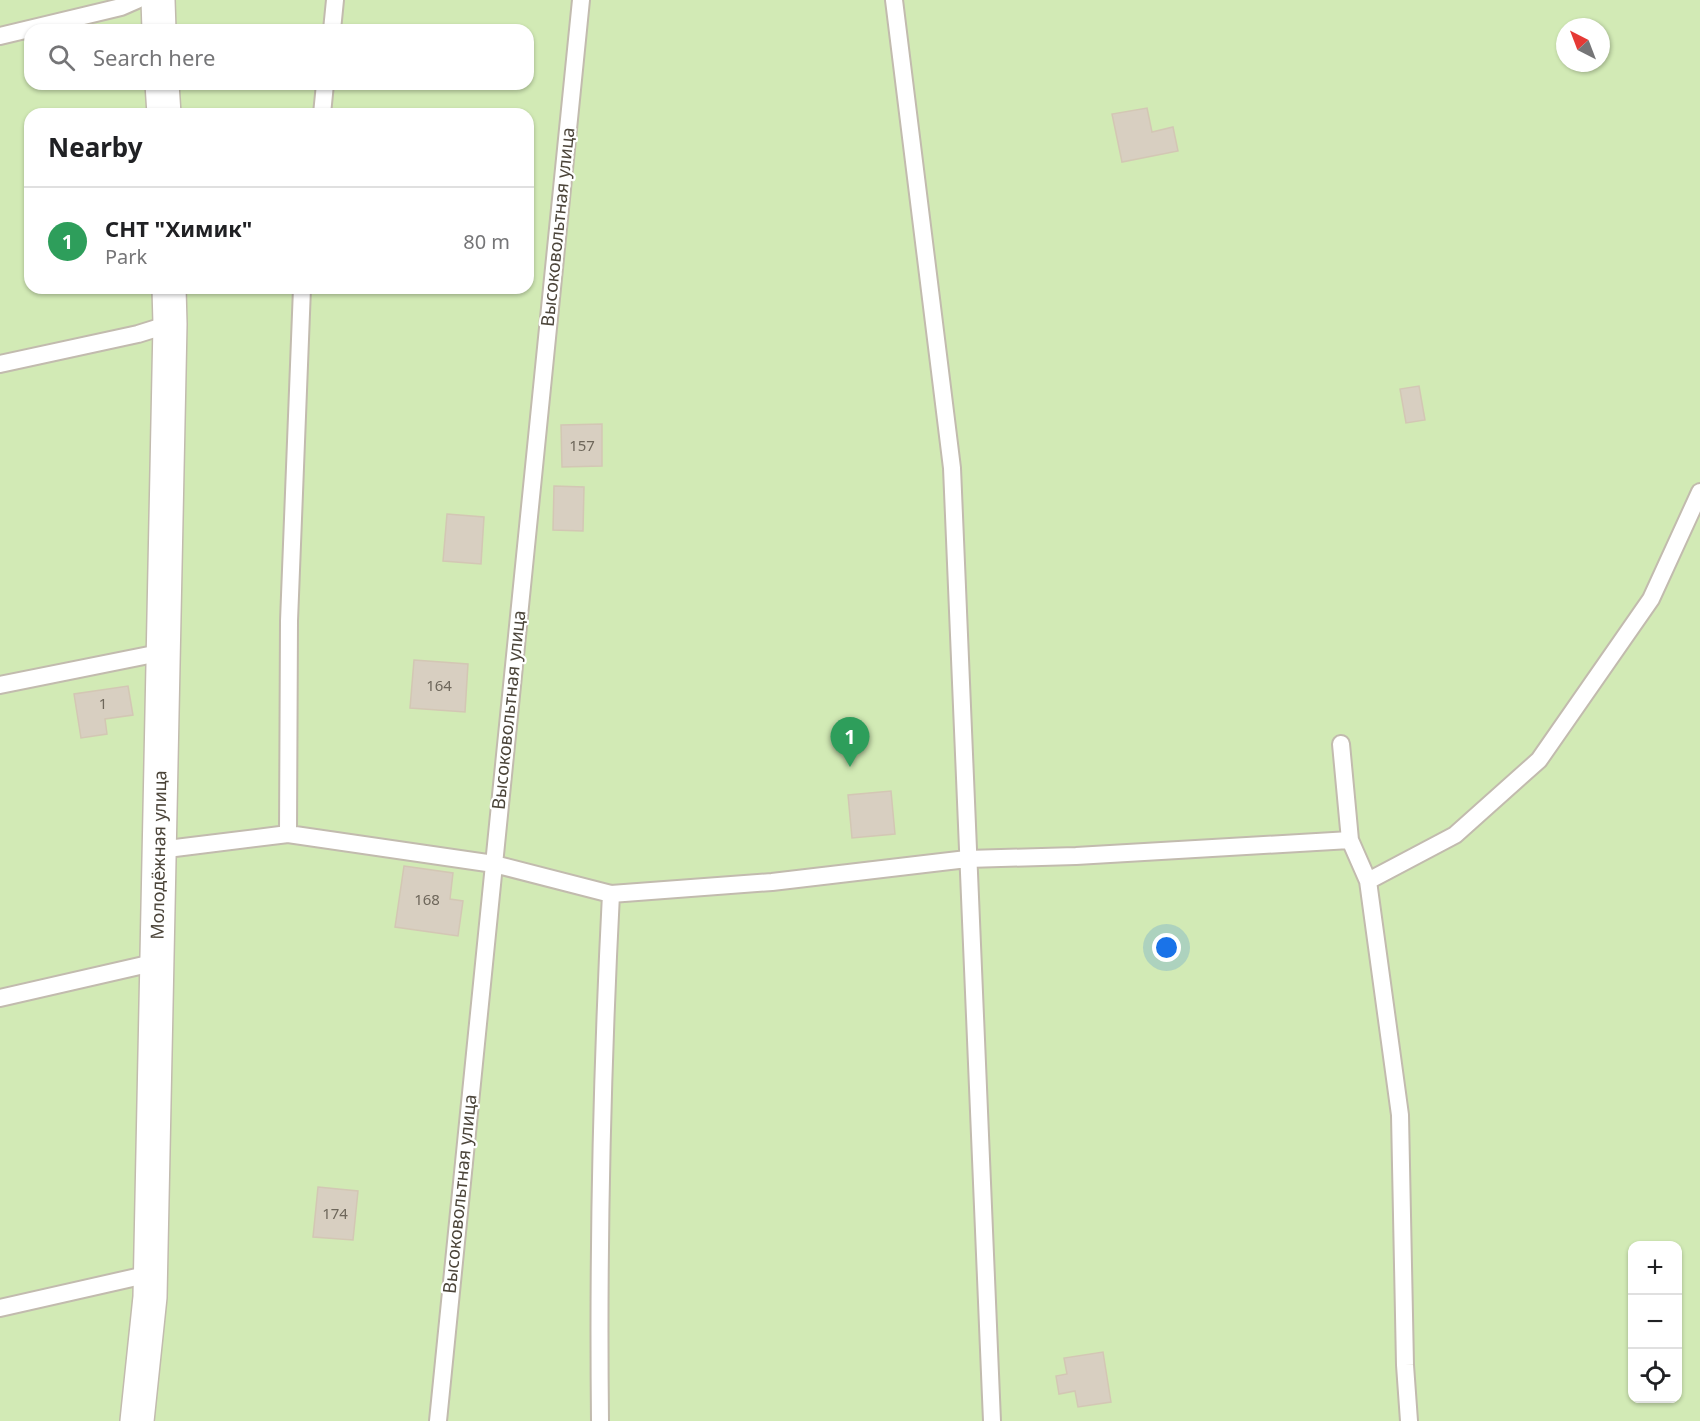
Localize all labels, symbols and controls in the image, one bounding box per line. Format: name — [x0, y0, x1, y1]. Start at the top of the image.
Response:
north arrow — [1556, 18, 1610, 72]
search box — [24, 24, 534, 90]
icon: search — [45, 41, 78, 74]
text: Search here — [93, 42, 215, 72]
street label: Высоковольтная улица — [535, 126, 579, 328]
text: Nearby — [48, 129, 143, 165]
text: СНТ "Химик" — [105, 213, 252, 243]
text: 1 — [62, 228, 73, 255]
text: 80 m — [463, 228, 510, 255]
text: Park — [105, 243, 147, 270]
house number: 157 — [569, 435, 595, 455]
street label: Высоковольтная улица — [486, 609, 530, 811]
house number: 164 — [426, 675, 452, 695]
house number: 1 — [99, 693, 107, 713]
pin: 1 — [830, 718, 870, 767]
street label: Молодёжная улица — [145, 770, 171, 940]
house number: 168 — [414, 889, 440, 909]
your location — [1152, 933, 1181, 962]
street label: Высоковольтная улица — [437, 1093, 481, 1295]
house number: 174 — [322, 1203, 348, 1223]
map controls — [1628, 1241, 1682, 1403]
button: + — [1628, 1241, 1682, 1295]
button: − — [1628, 1295, 1682, 1349]
button: locate — [1628, 1349, 1682, 1403]

